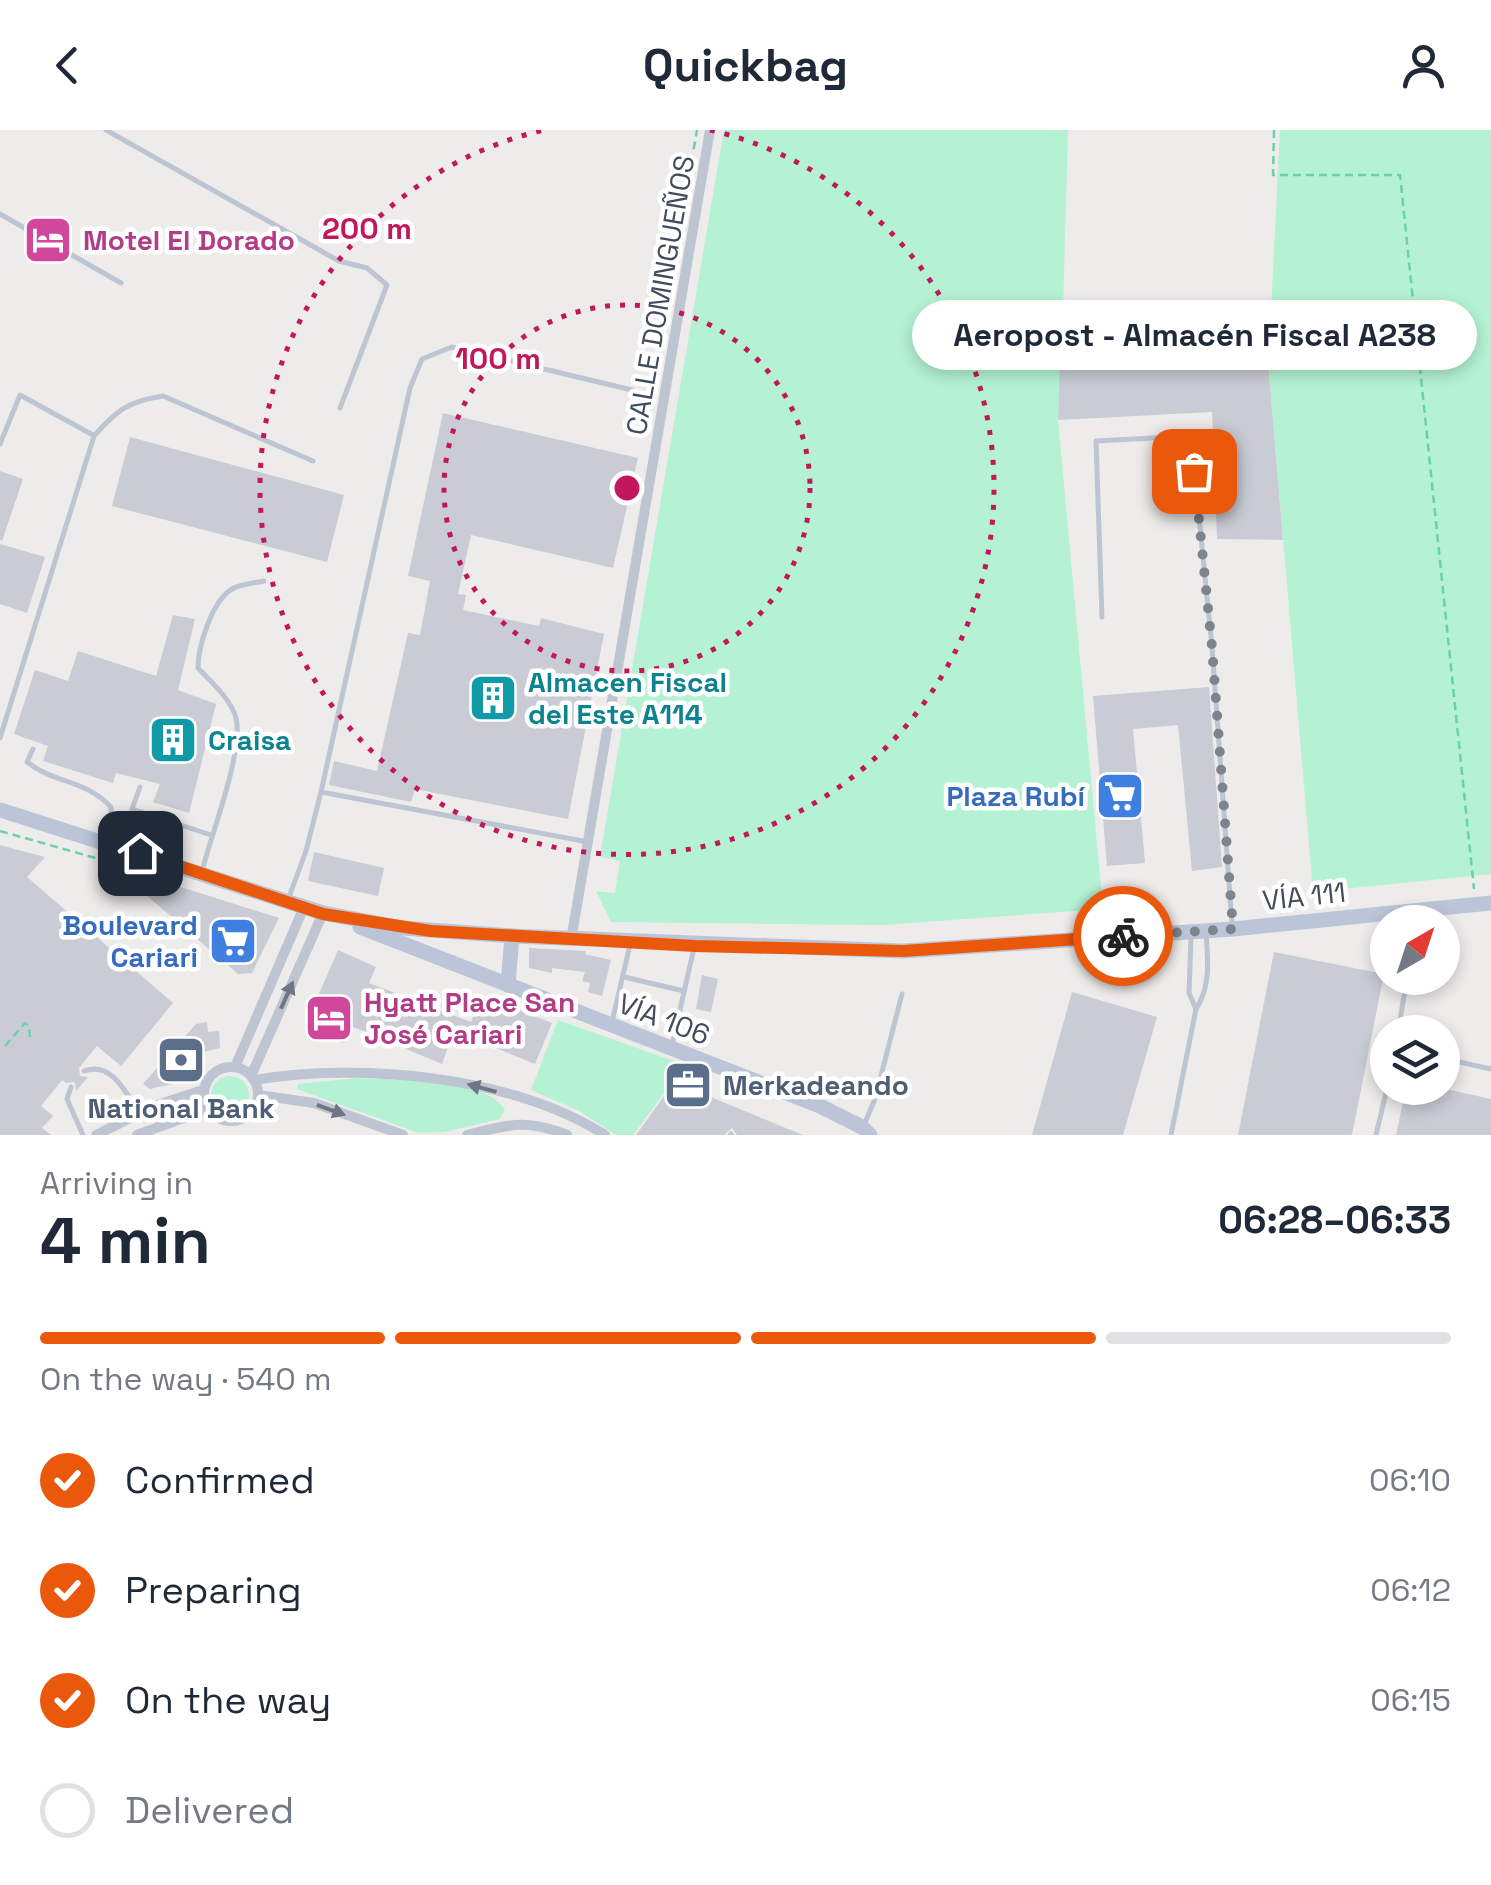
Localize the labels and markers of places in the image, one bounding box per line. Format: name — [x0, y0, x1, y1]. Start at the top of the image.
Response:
hotel icon: Motel El Dorado — [22, 214, 74, 266]
place label: Motel El Dorado — [83, 222, 295, 258]
callout: Aeropost - Almacén Fiscal A238 — [912, 301, 1476, 371]
pin — [1152, 429, 1237, 514]
centre of rings — [609, 470, 645, 506]
place label: Almacen Fiscal del Este A114 — [528, 664, 727, 732]
building icon: Almacen Fiscal del Este A114 — [467, 672, 519, 724]
building icon: Craisa — [147, 714, 199, 766]
place label: Craisa — [208, 722, 291, 758]
supermarket icon: Plaza Rubí — [1094, 770, 1146, 822]
place label: Plaza Rubí — [946, 778, 1086, 814]
pin — [98, 811, 183, 896]
place label: Boulevard Cariari — [62, 907, 198, 975]
supermarket icon: Boulevard Cariari — [207, 915, 259, 967]
place label: Hyatt Place San José Cariari — [364, 984, 575, 1052]
hotel icon: Hyatt Place San José Cariari — [303, 992, 355, 1044]
bank icon: National Bank — [155, 1034, 207, 1086]
office icon: Merkadeando — [662, 1059, 714, 1111]
place label: Merkadeando — [723, 1067, 909, 1103]
place label: National Bank — [87, 1090, 275, 1126]

